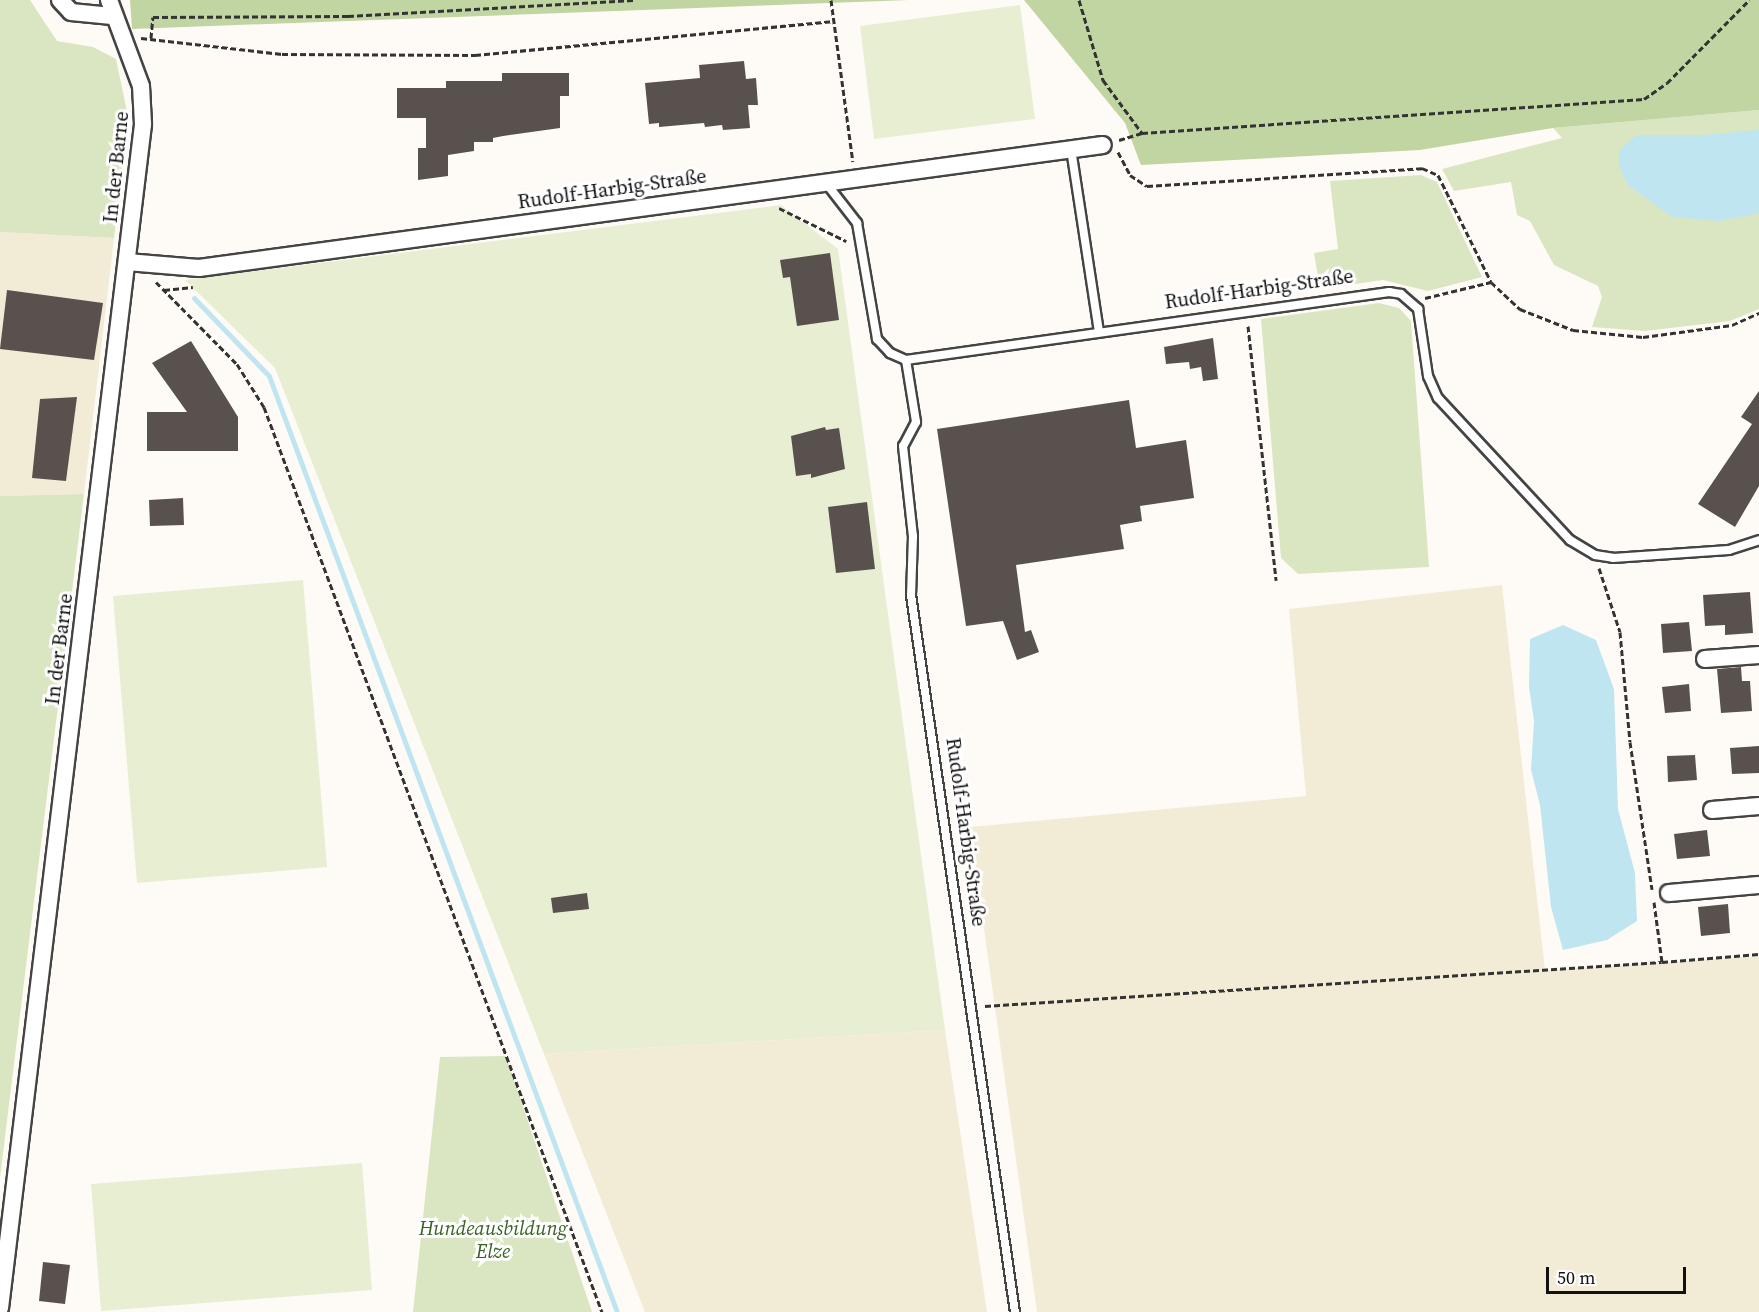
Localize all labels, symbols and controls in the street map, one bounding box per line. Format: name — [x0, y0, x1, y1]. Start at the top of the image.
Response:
street label: In der Barne — [98, 110, 134, 224]
street label: Rudolf-Harbig-Straße — [516, 164, 708, 214]
street label: Rudolf-Harbig-Straße — [1163, 264, 1355, 314]
street label: In der Barne — [40, 592, 78, 706]
street label: Rudolf-Harbig-Straße — [941, 736, 991, 928]
park label: Hundeausbildung Elze — [419, 1217, 567, 1264]
scale bar — [1549, 1255, 1688, 1293]
text: 50 m — [1557, 1265, 1595, 1290]

